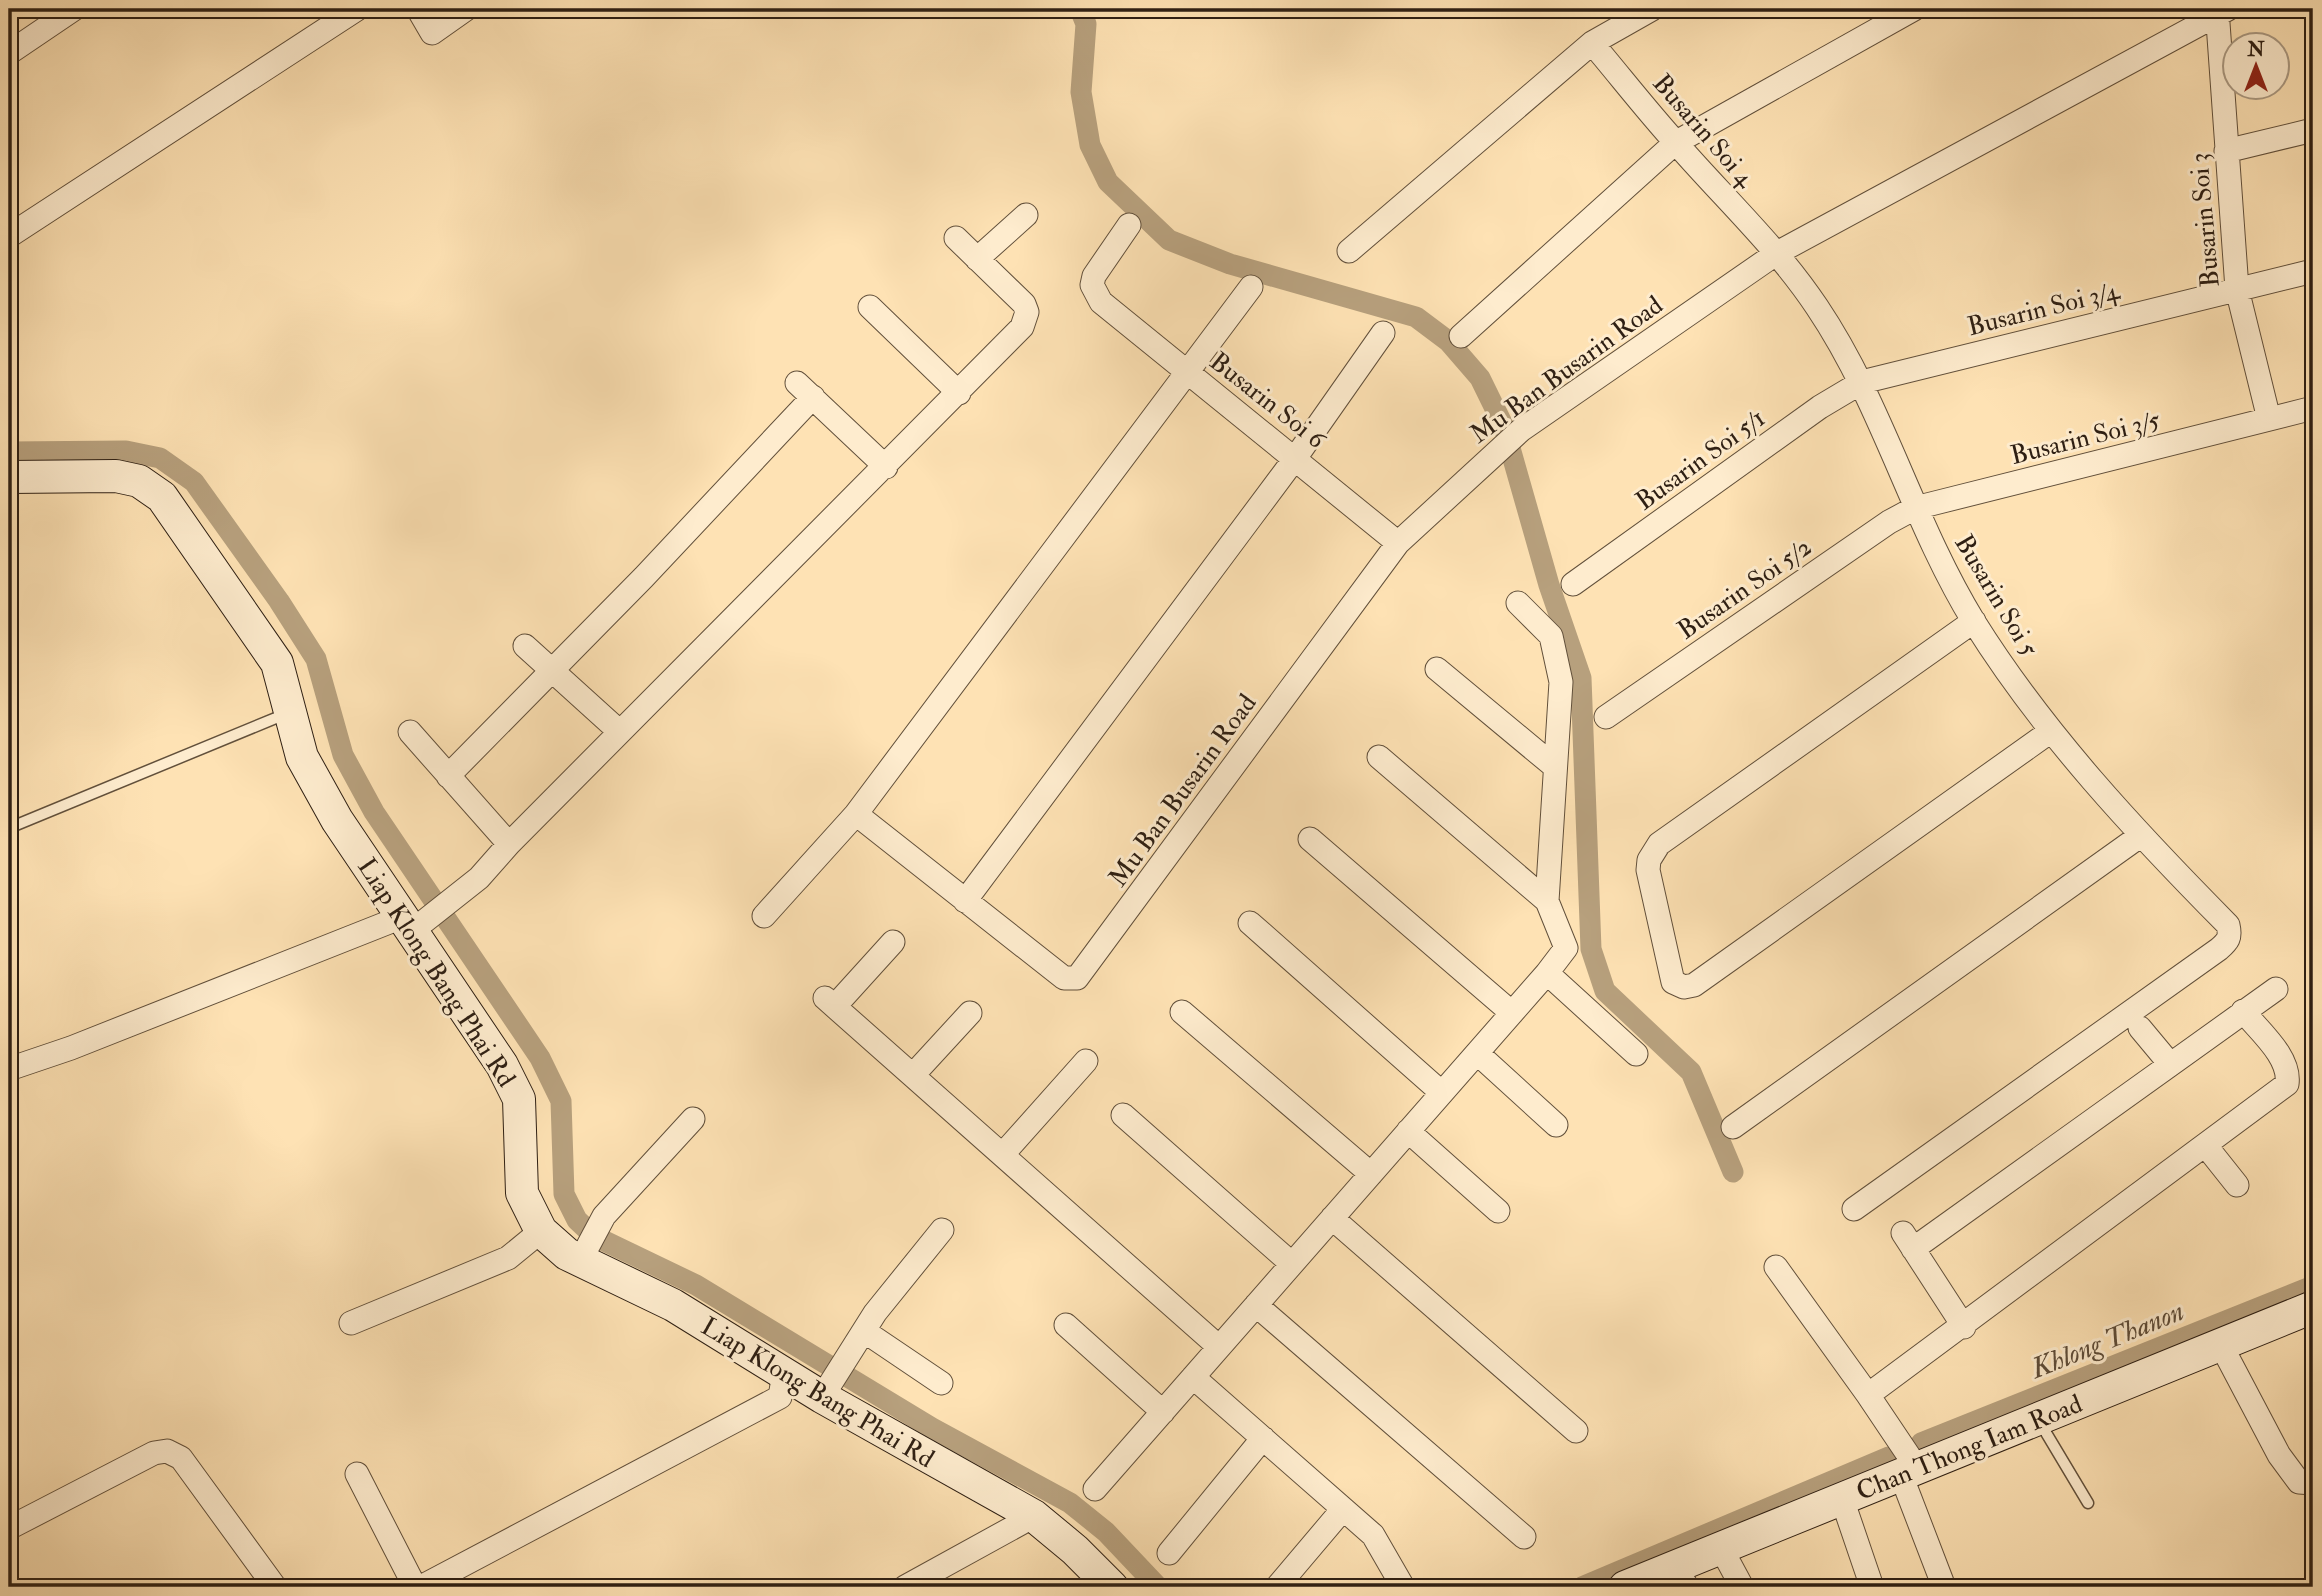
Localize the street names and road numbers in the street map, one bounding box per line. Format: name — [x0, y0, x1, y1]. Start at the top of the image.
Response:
street label: Busarin Soi 4 — [1646, 68, 1762, 194]
street label: Busarin Soi 3 — [2183, 151, 2227, 288]
street label: Busarin Soi 3/4 — [1964, 274, 2123, 343]
street label: Mu Ban Busarin Road — [1464, 289, 1669, 450]
street label: Busarin Soi 6 — [1203, 346, 1333, 457]
street label: Busarin Soi 5/1 — [1630, 402, 1771, 517]
street label: Busarin Soi 3/5 — [2007, 404, 2164, 472]
street label: Busarin Soi 5 — [1947, 529, 2045, 663]
street label: Busarin Soi 5/2 — [1672, 531, 1818, 647]
street label: Mu Ban Busarin Road — [1102, 688, 1264, 893]
street label: Liap Klong Bang Phai Rd — [349, 852, 522, 1094]
street label: Liap Klong Bang Phai Rd — [695, 1311, 940, 1476]
street label: Chan Thong Iam Road — [1852, 1388, 2087, 1508]

